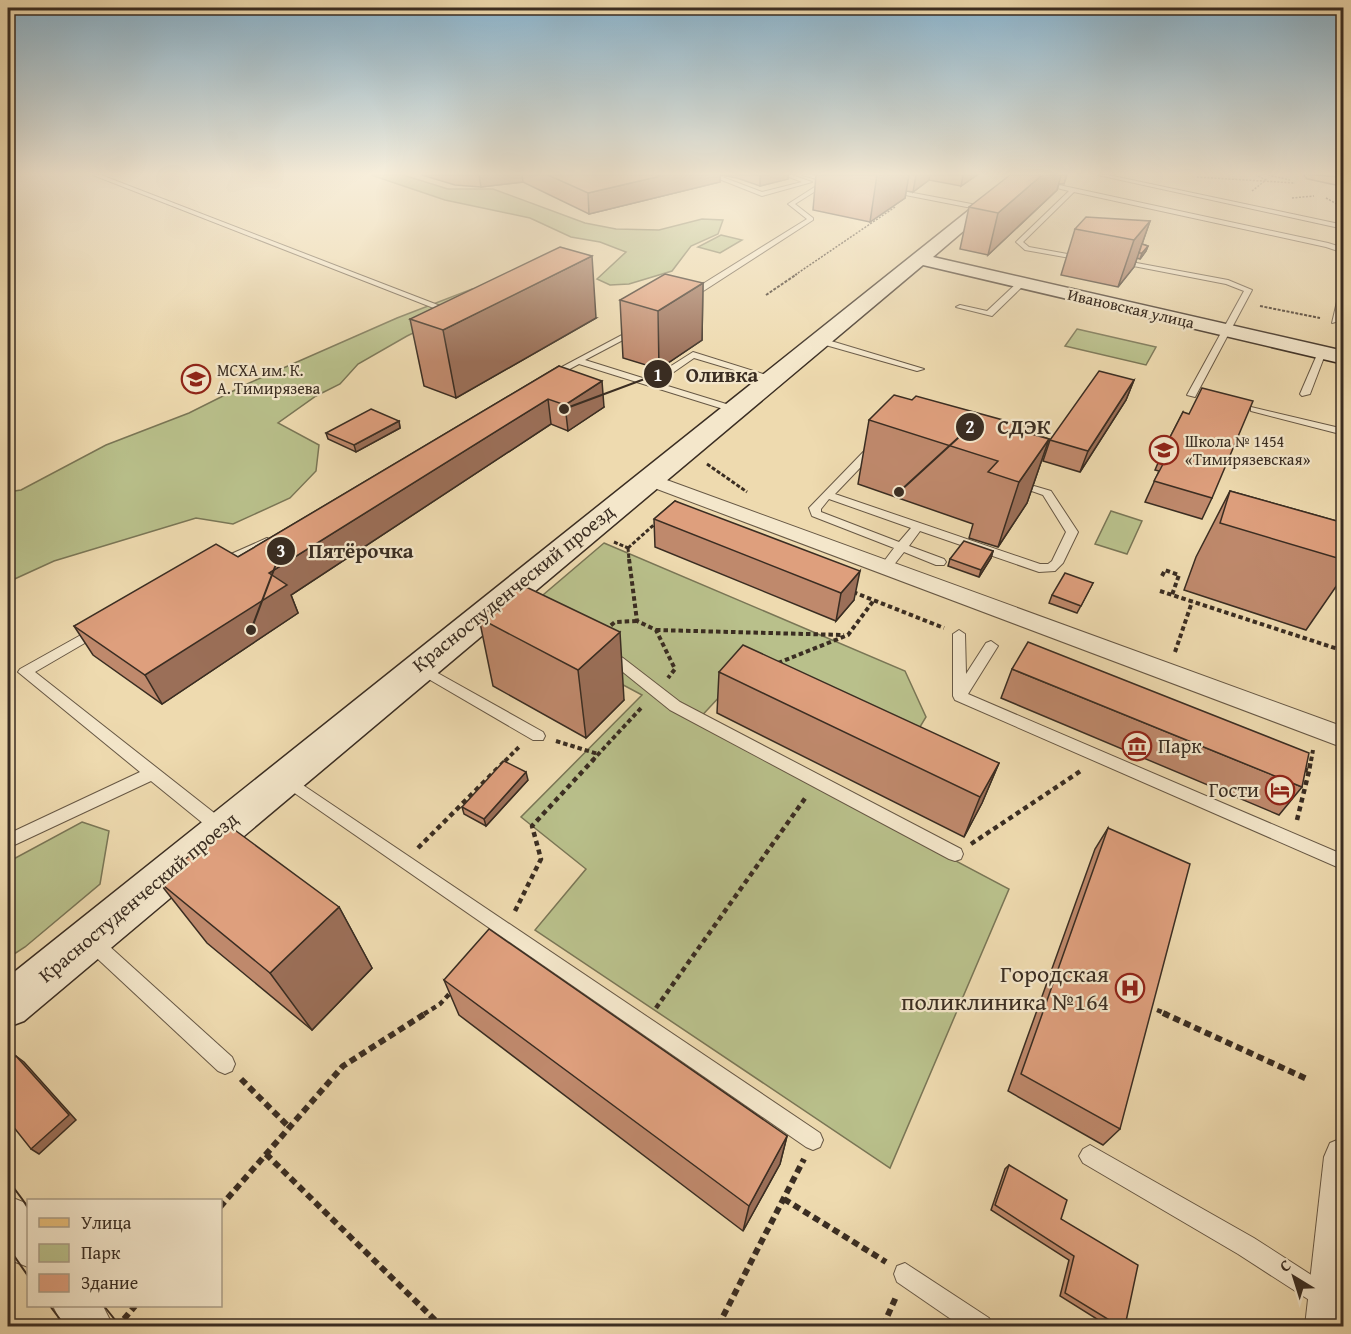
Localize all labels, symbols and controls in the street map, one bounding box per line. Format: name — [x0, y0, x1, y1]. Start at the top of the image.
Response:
street label: Ивановская улица — [1065, 282, 1197, 334]
callout: Оливка — [643, 355, 770, 394]
place label: МСХА им. К. А. Тимирязева — [217, 358, 321, 400]
text: Оливка — [686, 359, 759, 390]
text: 1 — [653, 361, 663, 388]
school or university icon: МСХА им. К. А. Тимирязева — [180, 363, 212, 395]
callout: СДЭК — [955, 407, 1063, 446]
text: СДЭК — [997, 411, 1051, 442]
text: 2 — [965, 413, 975, 440]
place label: Школа № 1454 «Тимирязевская» — [1185, 429, 1311, 471]
school or university icon: Школа № 1454 «Тимирязевская» — [1148, 434, 1180, 466]
street label: Красностуденческий проезд — [405, 497, 620, 678]
callout: Пятёрочка — [266, 531, 425, 570]
text: Пятёрочка — [308, 535, 414, 566]
text: 3 — [276, 537, 286, 564]
museum icon: Парк — [1121, 730, 1153, 762]
place label: Парк — [1158, 731, 1202, 760]
hotel icon: Гости — [1264, 774, 1296, 806]
place label: Гости — [1209, 775, 1259, 804]
street label: Красностуденческий проезд — [32, 804, 244, 989]
place label: Городская поликлиника №164 — [901, 956, 1109, 1019]
hospital icon: Городская поликлиника №164 — [1114, 972, 1146, 1004]
legend — [27, 1199, 222, 1307]
text: Улица — [81, 1209, 132, 1236]
text: Парк — [81, 1239, 121, 1266]
north arrow — [1264, 1247, 1324, 1307]
text: С — [1274, 1253, 1296, 1277]
text: Здание — [81, 1269, 138, 1296]

